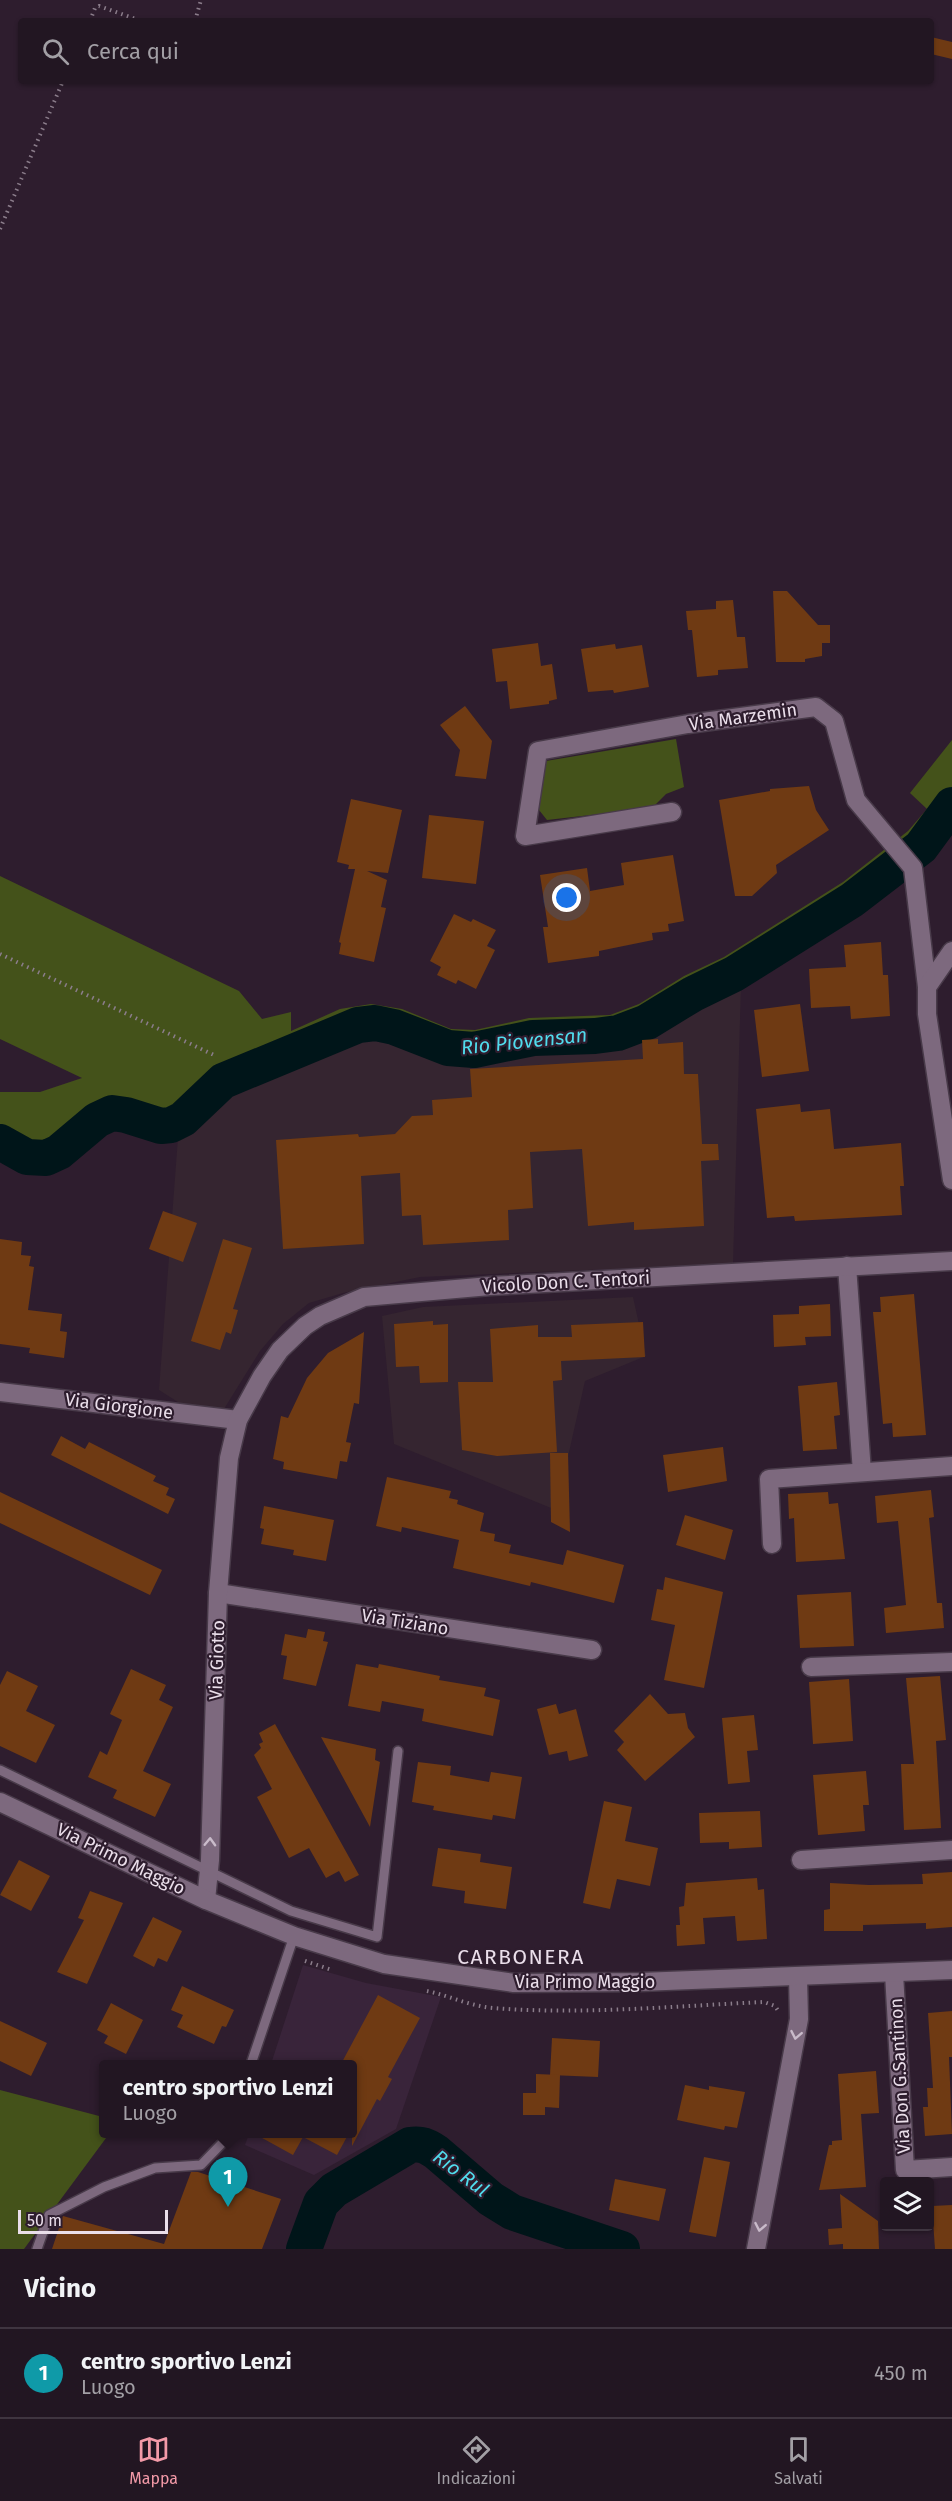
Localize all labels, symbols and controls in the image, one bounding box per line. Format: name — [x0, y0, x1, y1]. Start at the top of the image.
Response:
search box — [18, 18, 934, 84]
icon: search — [39, 35, 72, 68]
text: Cerca qui — [87, 38, 179, 65]
street label: Via Marzemin — [688, 699, 798, 735]
your location — [552, 883, 581, 912]
water label: Rio Piovensan — [460, 1022, 588, 1060]
street label: Vicolo Don C. Tentori — [481, 1267, 651, 1297]
street label: Via Giorgione — [64, 1388, 174, 1424]
street label: Via Tiziano — [360, 1604, 450, 1640]
street label: Via Giotto — [205, 1620, 229, 1700]
street label: Via Primo Maggio — [53, 1818, 189, 1900]
one-way arrow — [204, 1837, 217, 1846]
district label: CARBONERA — [457, 1944, 585, 1970]
street label: Via Primo Maggio — [515, 1971, 655, 1993]
street label: Via Don G.Santinon — [885, 1997, 915, 2155]
one-way arrow — [790, 2030, 803, 2040]
popup — [99, 2060, 357, 2138]
text: centro sportivo Lenzi — [123, 2074, 333, 2101]
text: Luogo — [123, 2101, 177, 2125]
water label: Rio Rul — [428, 2144, 494, 2202]
pin: 1 — [208, 2158, 248, 2207]
map controls — [880, 2177, 934, 2231]
button: layers — [880, 2177, 934, 2231]
scale bar — [18, 2207, 168, 2234]
text: 50 m — [27, 2211, 62, 2230]
one-way arrow — [754, 2222, 767, 2232]
text: Vicino — [24, 2273, 96, 2304]
text: centro sportivo Lenzi — [81, 2348, 292, 2375]
text: 1 — [39, 2361, 48, 2385]
text: 450 m — [874, 2361, 928, 2385]
text: Luogo — [81, 2375, 136, 2399]
tab: Mappa — [129, 2433, 178, 2488]
tab: Indicazioni — [437, 2433, 516, 2488]
tab: Salvati — [774, 2433, 823, 2488]

